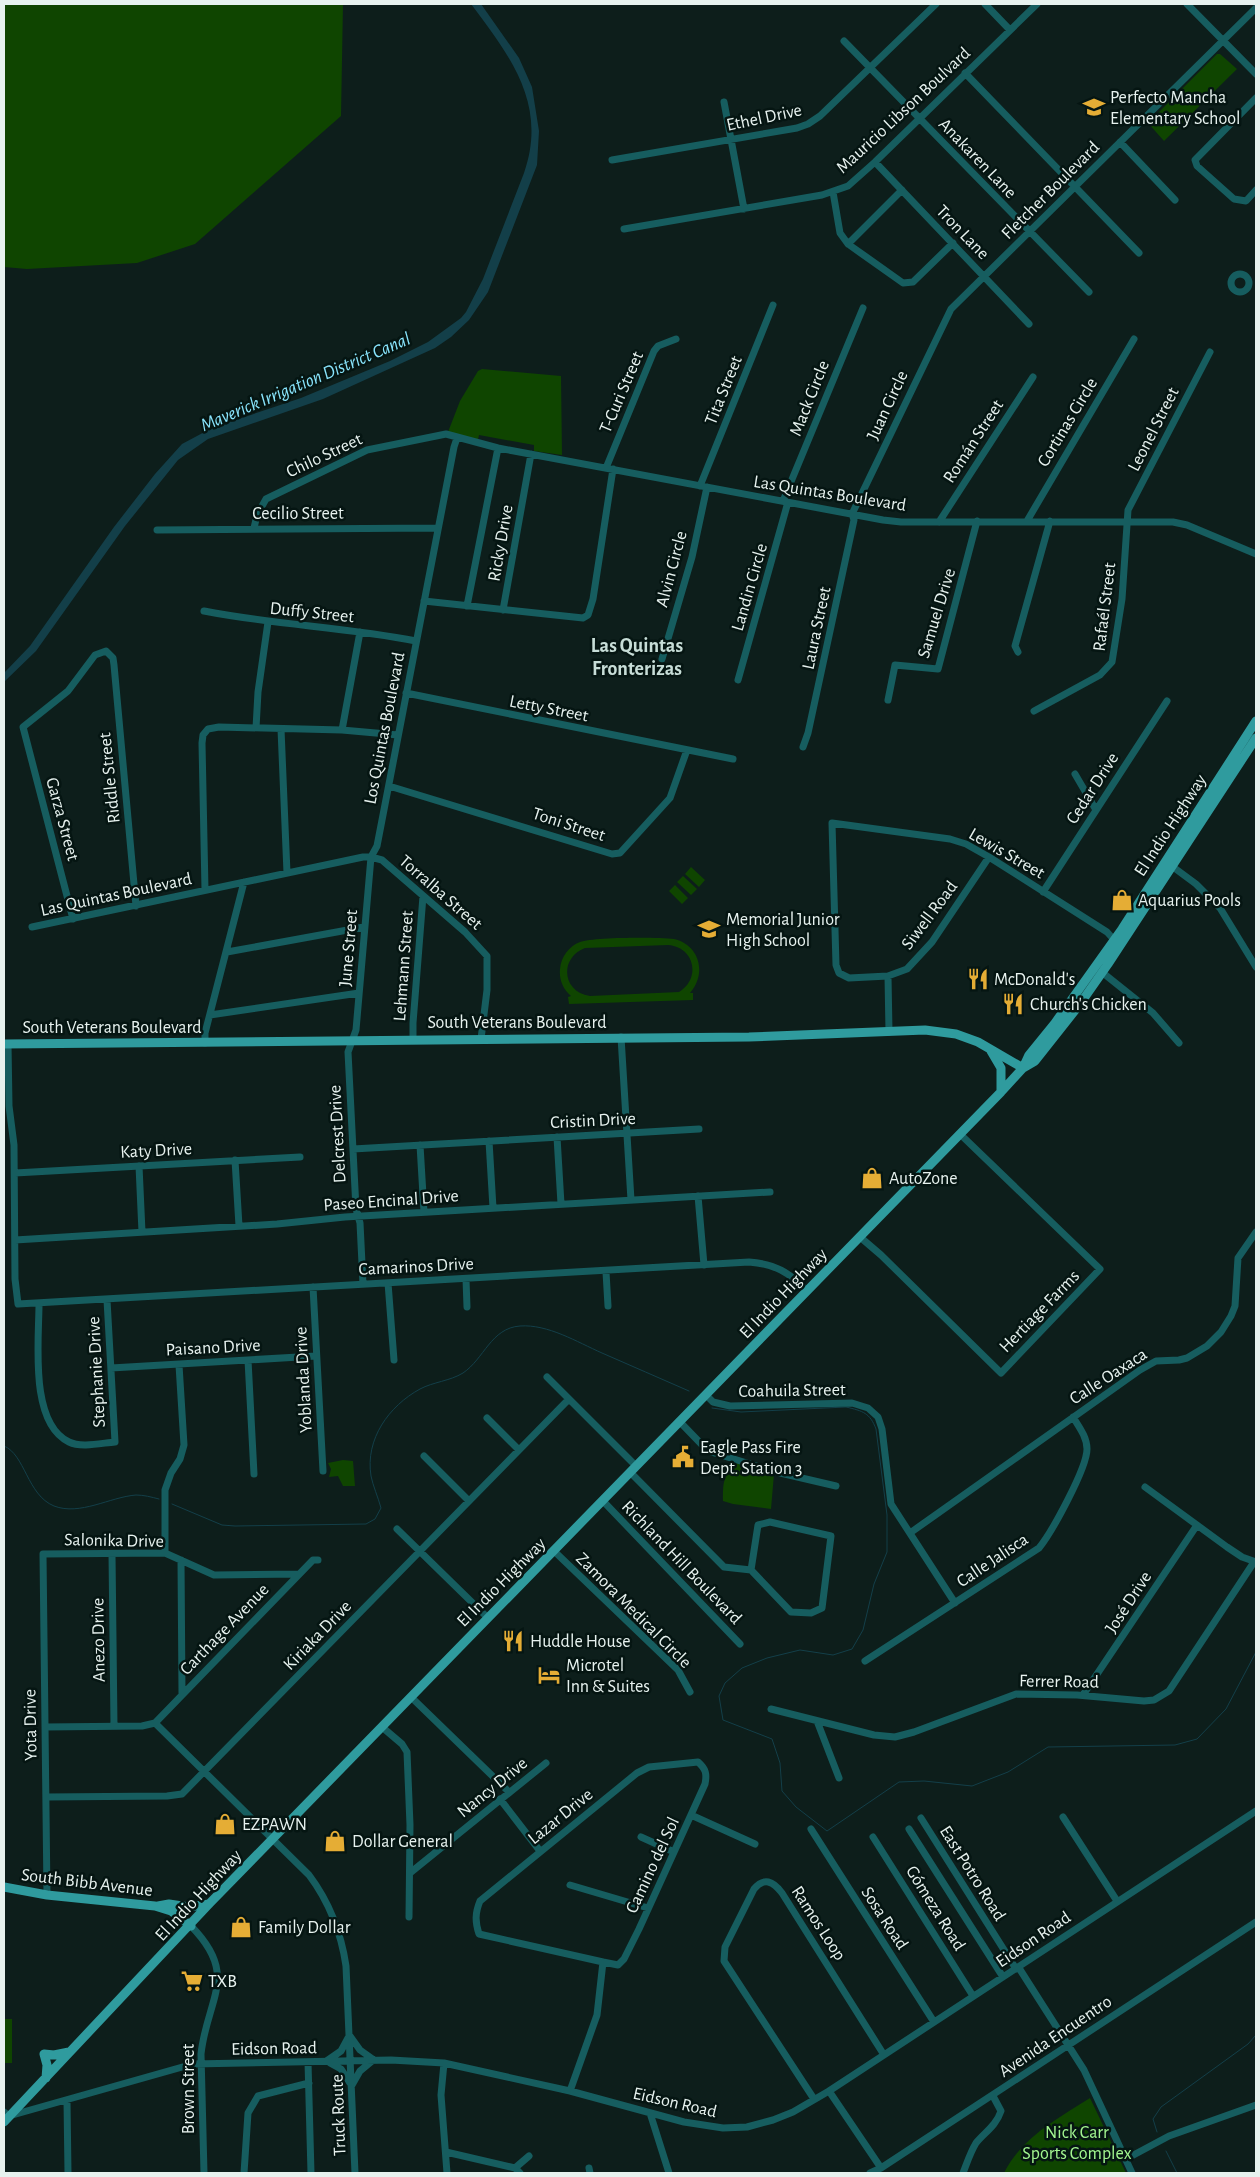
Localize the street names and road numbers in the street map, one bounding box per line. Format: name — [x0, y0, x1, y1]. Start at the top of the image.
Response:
street label: Mauricio Libson Boulvard — [833, 44, 974, 177]
street label: Ethel Drive — [725, 101, 804, 135]
street label: Anakaren Lane — [935, 115, 1020, 202]
street label: Fletcher Boulevard — [998, 138, 1103, 243]
street label: Tron Lane — [932, 202, 992, 263]
street label: T-Curi Street — [597, 349, 647, 436]
street label: Tita Street — [702, 353, 746, 427]
street label: Mack Circle — [787, 358, 833, 439]
street label: Juan Circle — [864, 368, 912, 443]
street label: Cortinas Circle — [1034, 375, 1101, 470]
street label: Leonel Street — [1125, 384, 1183, 474]
street label: Román Street — [940, 397, 1007, 486]
street label: Chilo Street — [284, 430, 365, 481]
street label: Las Quintas Boulevard — [752, 473, 907, 515]
street label: Ricky Drive — [485, 503, 517, 583]
street label: Cecilio Street — [252, 505, 344, 523]
street label: Alvin Circle — [653, 529, 691, 609]
street label: Landin Circle — [729, 542, 771, 633]
street label: Rafaél Street — [1091, 561, 1119, 653]
street label: Samuel Drive — [915, 566, 959, 660]
street label: Laura Street — [799, 585, 835, 671]
street label: Duffy Street — [269, 600, 355, 626]
street label: Los Quintas Boulevard — [361, 651, 409, 806]
street label: Letty Street — [508, 693, 590, 726]
street label: Riddle Street — [96, 731, 124, 824]
street label: Cedar Drive — [1063, 750, 1122, 827]
street label: El Indio Highway — [1131, 771, 1211, 880]
street label: Garza Street — [42, 776, 82, 863]
street label: Toni Street — [530, 805, 608, 845]
street label: Lewis Street — [966, 825, 1048, 883]
street label: Torralba Street — [395, 852, 485, 934]
street label: Las Quintas Boulevard — [39, 870, 194, 920]
street label: Siwell Road — [898, 878, 961, 953]
street label: June Street — [337, 909, 361, 987]
street label: Lehmann Street — [391, 910, 417, 1022]
street label: South Veterans Boulevard — [427, 1014, 607, 1032]
street label: South Veterans Boulevard — [22, 1019, 202, 1037]
street label: Delcrest Drive — [326, 1085, 350, 1183]
street label: Cristin Drive — [550, 1110, 636, 1132]
street label: Katy Drive — [120, 1140, 192, 1162]
street label: Paseo Encinal Drive — [323, 1187, 459, 1215]
street label: El Indio Highway — [736, 1245, 831, 1342]
street label: Camarinos Drive — [358, 1255, 474, 1279]
street label: Hertiage Farms — [996, 1267, 1083, 1356]
street label: Stephanie Drive — [85, 1316, 109, 1428]
street label: Yoblanda Drive — [292, 1326, 316, 1434]
street label: Paisano Drive — [165, 1337, 261, 1359]
street label: Calle Oaxaca — [1067, 1345, 1151, 1408]
street label: Coahuila Street — [738, 1381, 846, 1401]
street label: Richland Hill Boulevard — [618, 1497, 745, 1628]
street label: Calle Jalisca — [954, 1530, 1032, 1591]
street label: Salonika Drive — [64, 1531, 164, 1551]
street label: El Indio Highway — [454, 1535, 550, 1631]
street label: Zamora Medical Circle — [572, 1550, 694, 1672]
street label: José Drive — [1102, 1569, 1155, 1637]
street label: Carthage Avenue — [177, 1581, 273, 1679]
street label: Kiriaka Drive — [280, 1597, 355, 1674]
street label: Anezo Drive — [89, 1598, 109, 1682]
street label: Ferrer Road — [1019, 1672, 1099, 1692]
street label: Yota Drive — [21, 1689, 41, 1761]
street label: Nancy Drive — [454, 1754, 531, 1821]
street label: Lazar Drive — [525, 1785, 596, 1848]
street label: Camino del Sol — [623, 1815, 683, 1916]
street label: East Potro Road — [936, 1823, 1009, 1924]
street label: El Indio Highway — [152, 1846, 246, 1945]
street label: Gómeza Road — [902, 1863, 968, 1954]
street label: South Bibb Avenue — [20, 1866, 154, 1900]
street label: Ramos Loop — [788, 1883, 849, 1964]
street label: Sosa Road — [857, 1884, 911, 1953]
street label: Eidson Road — [993, 1908, 1074, 1971]
street label: Avenida Encuentro — [996, 1992, 1115, 2081]
street label: Eidson Road — [231, 2039, 317, 2059]
street label: Brown Street — [180, 2043, 198, 2134]
street label: Truck Route — [329, 2074, 349, 2156]
street label: Eidson Road — [631, 2085, 719, 2121]

